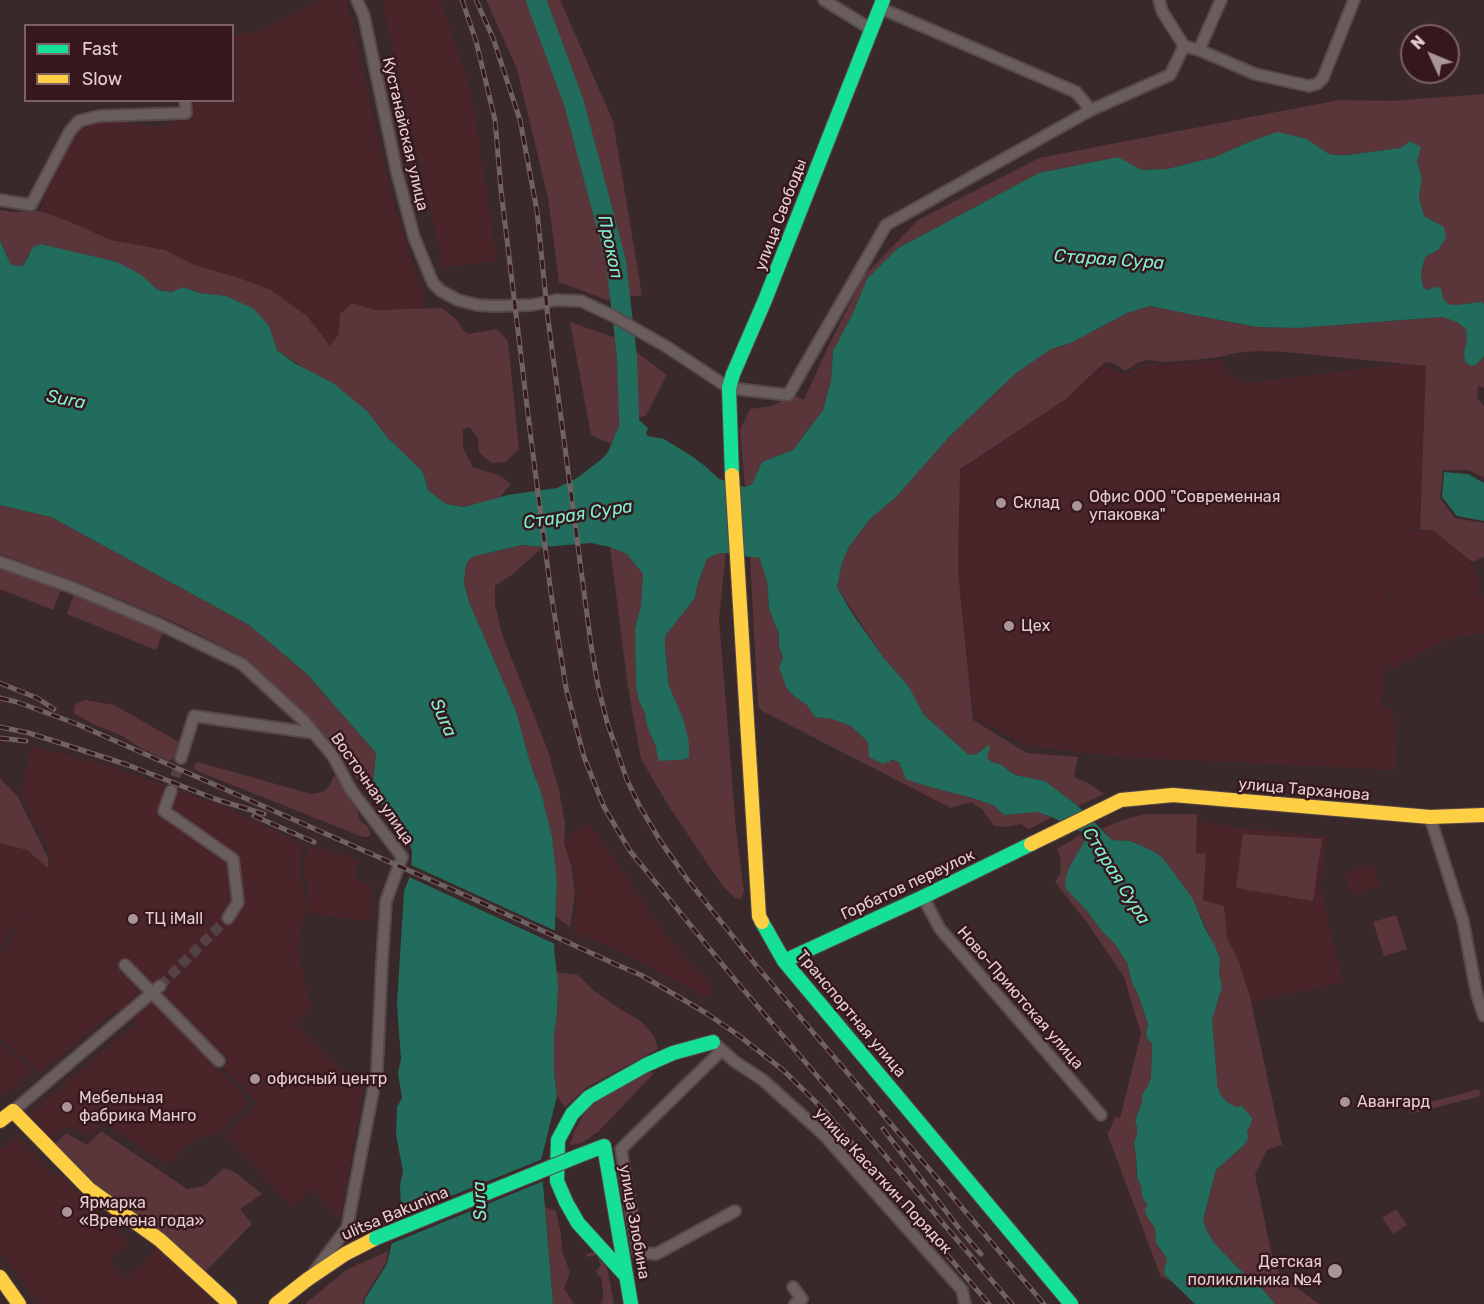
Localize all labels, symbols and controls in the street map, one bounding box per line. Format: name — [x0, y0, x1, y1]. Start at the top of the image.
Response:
legend — [24, 24, 234, 102]
north arrow — [1400, 24, 1460, 84]
text: N — [1407, 32, 1429, 53]
text: Fast — [82, 38, 118, 60]
street label: Кустанайская улица — [378, 55, 432, 213]
text: Slow — [82, 68, 122, 90]
street label: улица Свободы — [751, 156, 811, 274]
water label: Прокоп — [593, 214, 627, 280]
water label: Старая Сура — [1053, 245, 1165, 275]
water label: Sura — [45, 386, 87, 414]
place label: Офис ООО "Современная упаковка" — [1089, 487, 1280, 525]
place label: Склад — [1013, 493, 1060, 513]
water label: Старая Сура — [522, 496, 634, 534]
marker: Склад — [994, 496, 1008, 510]
marker: Офис ООО "Современная упаковка" — [1070, 499, 1084, 513]
place label: Цех — [1021, 616, 1050, 636]
marker: Цех — [1002, 619, 1016, 633]
water label: Sura — [425, 696, 461, 740]
street label: Восточная улица — [326, 729, 418, 849]
street label: улица Тарханова — [1238, 775, 1370, 805]
water label: Старая Сура — [1078, 823, 1154, 929]
street label: Горбатов переулок — [838, 846, 978, 924]
place label: ТЦ iMall — [145, 909, 203, 929]
marker: ТЦ iMall — [126, 912, 140, 926]
street label: Ново-Приютская улица — [953, 923, 1087, 1073]
street label: Транспортная улица — [792, 947, 910, 1081]
place label: офисный центр — [267, 1069, 387, 1089]
marker: офисный центр — [248, 1072, 262, 1086]
place label: Мебельная фабрика Манго — [79, 1088, 196, 1126]
place label: Авангард — [1357, 1092, 1430, 1112]
marker: Авангард — [1338, 1095, 1352, 1109]
marker: Мебельная фабрика Манго — [60, 1100, 74, 1114]
street label: улица Касаткин Порядок — [810, 1104, 956, 1258]
street label: улица Злобина — [614, 1163, 654, 1281]
water label: Sura — [468, 1181, 492, 1221]
street label: ulitsa Bakunina — [339, 1183, 451, 1245]
place label: Ярмарка «Времена года» — [79, 1193, 204, 1231]
marker: Ярмарка «Времена года» — [60, 1205, 74, 1219]
place label: Детская поликлиника №4 — [1188, 1252, 1322, 1290]
marker: Детская поликлиника №4 — [1326, 1262, 1344, 1280]

